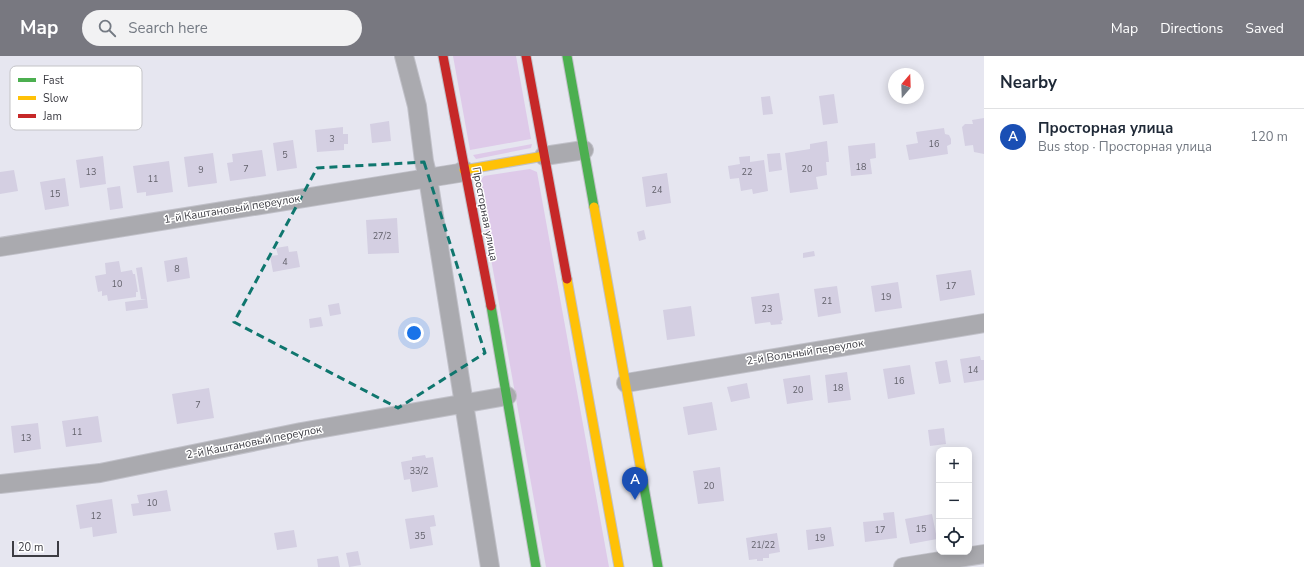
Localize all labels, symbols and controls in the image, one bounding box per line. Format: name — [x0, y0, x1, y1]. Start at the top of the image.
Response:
search box — [82, 10, 362, 46]
text: Map — [20, 15, 58, 41]
icon: search — [96, 17, 118, 39]
text: Search here — [128, 18, 208, 38]
text: Map — [1111, 19, 1138, 38]
text: Directions — [1160, 19, 1223, 38]
text: Saved — [1245, 19, 1284, 38]
legend — [10, 66, 142, 130]
north arrow — [888, 68, 924, 104]
text: Nearby — [1000, 71, 1057, 94]
text: Fast — [43, 73, 64, 88]
text: Slow — [43, 91, 68, 106]
text: Jam — [42, 109, 62, 124]
text: Просторная улица — [1038, 118, 1173, 138]
text: A — [1008, 128, 1018, 146]
text: 120 m — [1250, 128, 1288, 146]
house number: 3 — [329, 133, 335, 145]
house number: 16 — [929, 138, 939, 150]
text: Bus stop · Просторная улица — [1038, 138, 1212, 156]
house number: 5 — [282, 149, 288, 161]
house number: 18 — [856, 161, 866, 173]
house number: 7 — [243, 163, 249, 175]
house number: 20 — [802, 163, 812, 175]
house number: 9 — [198, 164, 204, 176]
house number: 13 — [86, 166, 96, 178]
street label: Просторная улица — [469, 166, 502, 262]
house number: 22 — [742, 166, 752, 178]
house number: 11 — [148, 173, 158, 185]
house number: 24 — [652, 184, 663, 196]
house number: 15 — [50, 188, 60, 200]
street label: 1-й Каштановый переулок — [163, 191, 301, 227]
house number: 27/2 — [373, 230, 391, 242]
house number: 4 — [282, 256, 288, 268]
house number: 8 — [174, 263, 180, 275]
house number: 10 — [112, 278, 122, 290]
house number: 17 — [946, 280, 956, 292]
house number: 19 — [881, 291, 891, 303]
house number: 21 — [822, 295, 832, 307]
house number: 23 — [762, 303, 772, 315]
your location — [404, 323, 424, 343]
street label: 2-й Вольный переулок — [745, 335, 865, 369]
house number: 14 — [968, 364, 979, 376]
house number: 16 — [894, 375, 904, 387]
house number: 18 — [833, 382, 843, 394]
house number: 20 — [793, 384, 803, 396]
house number: 7 — [195, 399, 201, 411]
street label: 2-й Каштановый переулок — [185, 421, 323, 462]
house number: 11 — [72, 426, 82, 438]
house number: 13 — [21, 432, 31, 444]
map controls — [936, 447, 972, 555]
button: + — [936, 447, 972, 483]
house number: 33/2 — [410, 465, 428, 477]
pin: A — [622, 467, 648, 500]
house number: 20 — [704, 480, 714, 492]
button: − — [936, 483, 972, 519]
house number: 10 — [147, 497, 157, 509]
house number: 12 — [91, 510, 101, 522]
button: locate — [936, 519, 972, 555]
house number: 15 — [916, 523, 926, 535]
house number: 17 — [875, 524, 885, 536]
house number: 35 — [415, 530, 425, 542]
house number: 19 — [815, 532, 825, 544]
scale bar — [12, 539, 59, 558]
house number: 21/22 — [751, 539, 775, 551]
text: 20 m — [18, 540, 43, 555]

